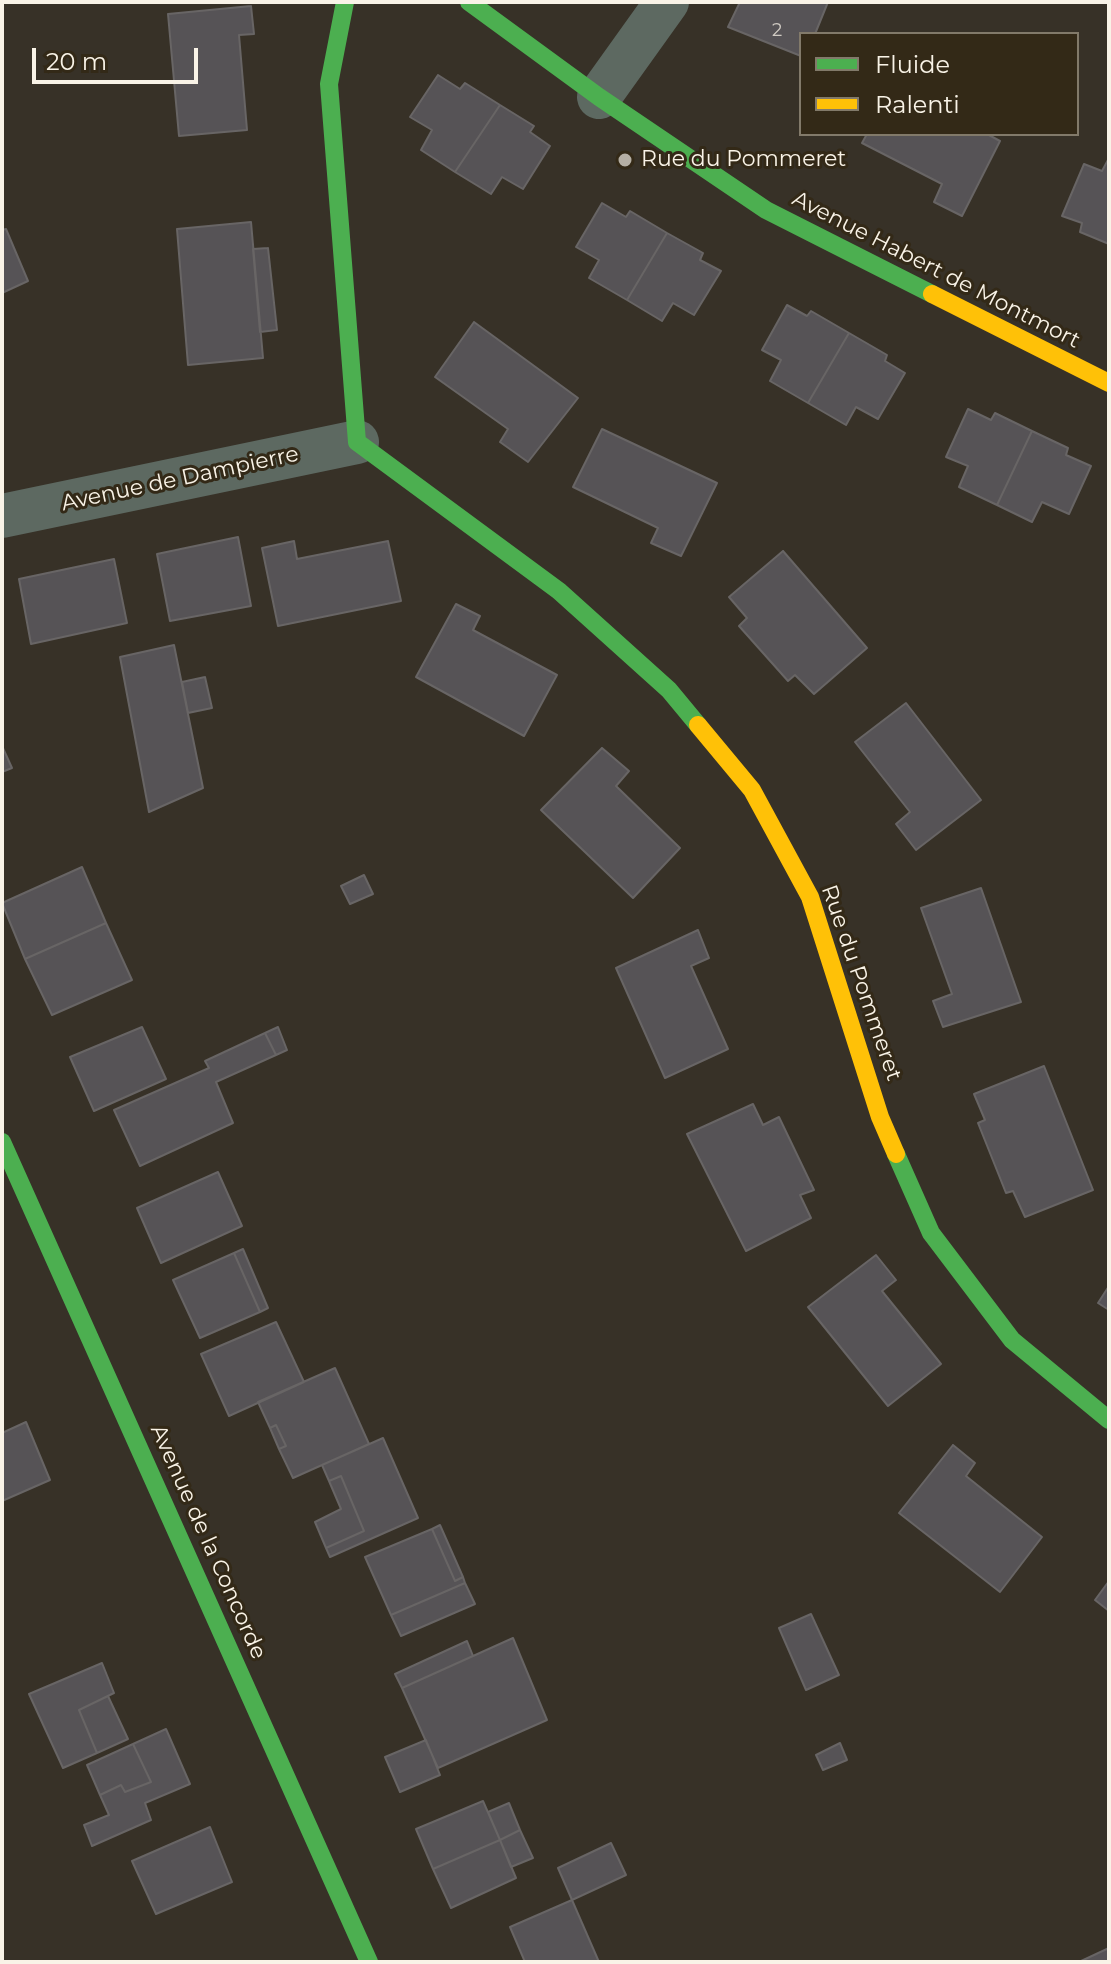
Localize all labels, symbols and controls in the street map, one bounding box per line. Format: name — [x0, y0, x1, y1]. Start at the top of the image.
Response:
house number: 2 — [772, 20, 782, 42]
scale bar — [36, 32, 202, 82]
legend — [799, 32, 1079, 136]
text: 20 m — [46, 47, 107, 76]
text: Fluide — [875, 50, 950, 79]
text: Ralenti — [875, 90, 960, 119]
place label: Rue du Pommeret — [641, 147, 846, 173]
marker: Rue du Pommeret — [616, 151, 634, 169]
street label: Avenue Habert de Montmort — [788, 186, 1084, 354]
street label: Avenue de Dampierre — [59, 441, 301, 517]
street label: Rue du Pommeret — [815, 882, 907, 1084]
street label: Avenue de la Concorde — [144, 1421, 272, 1663]

